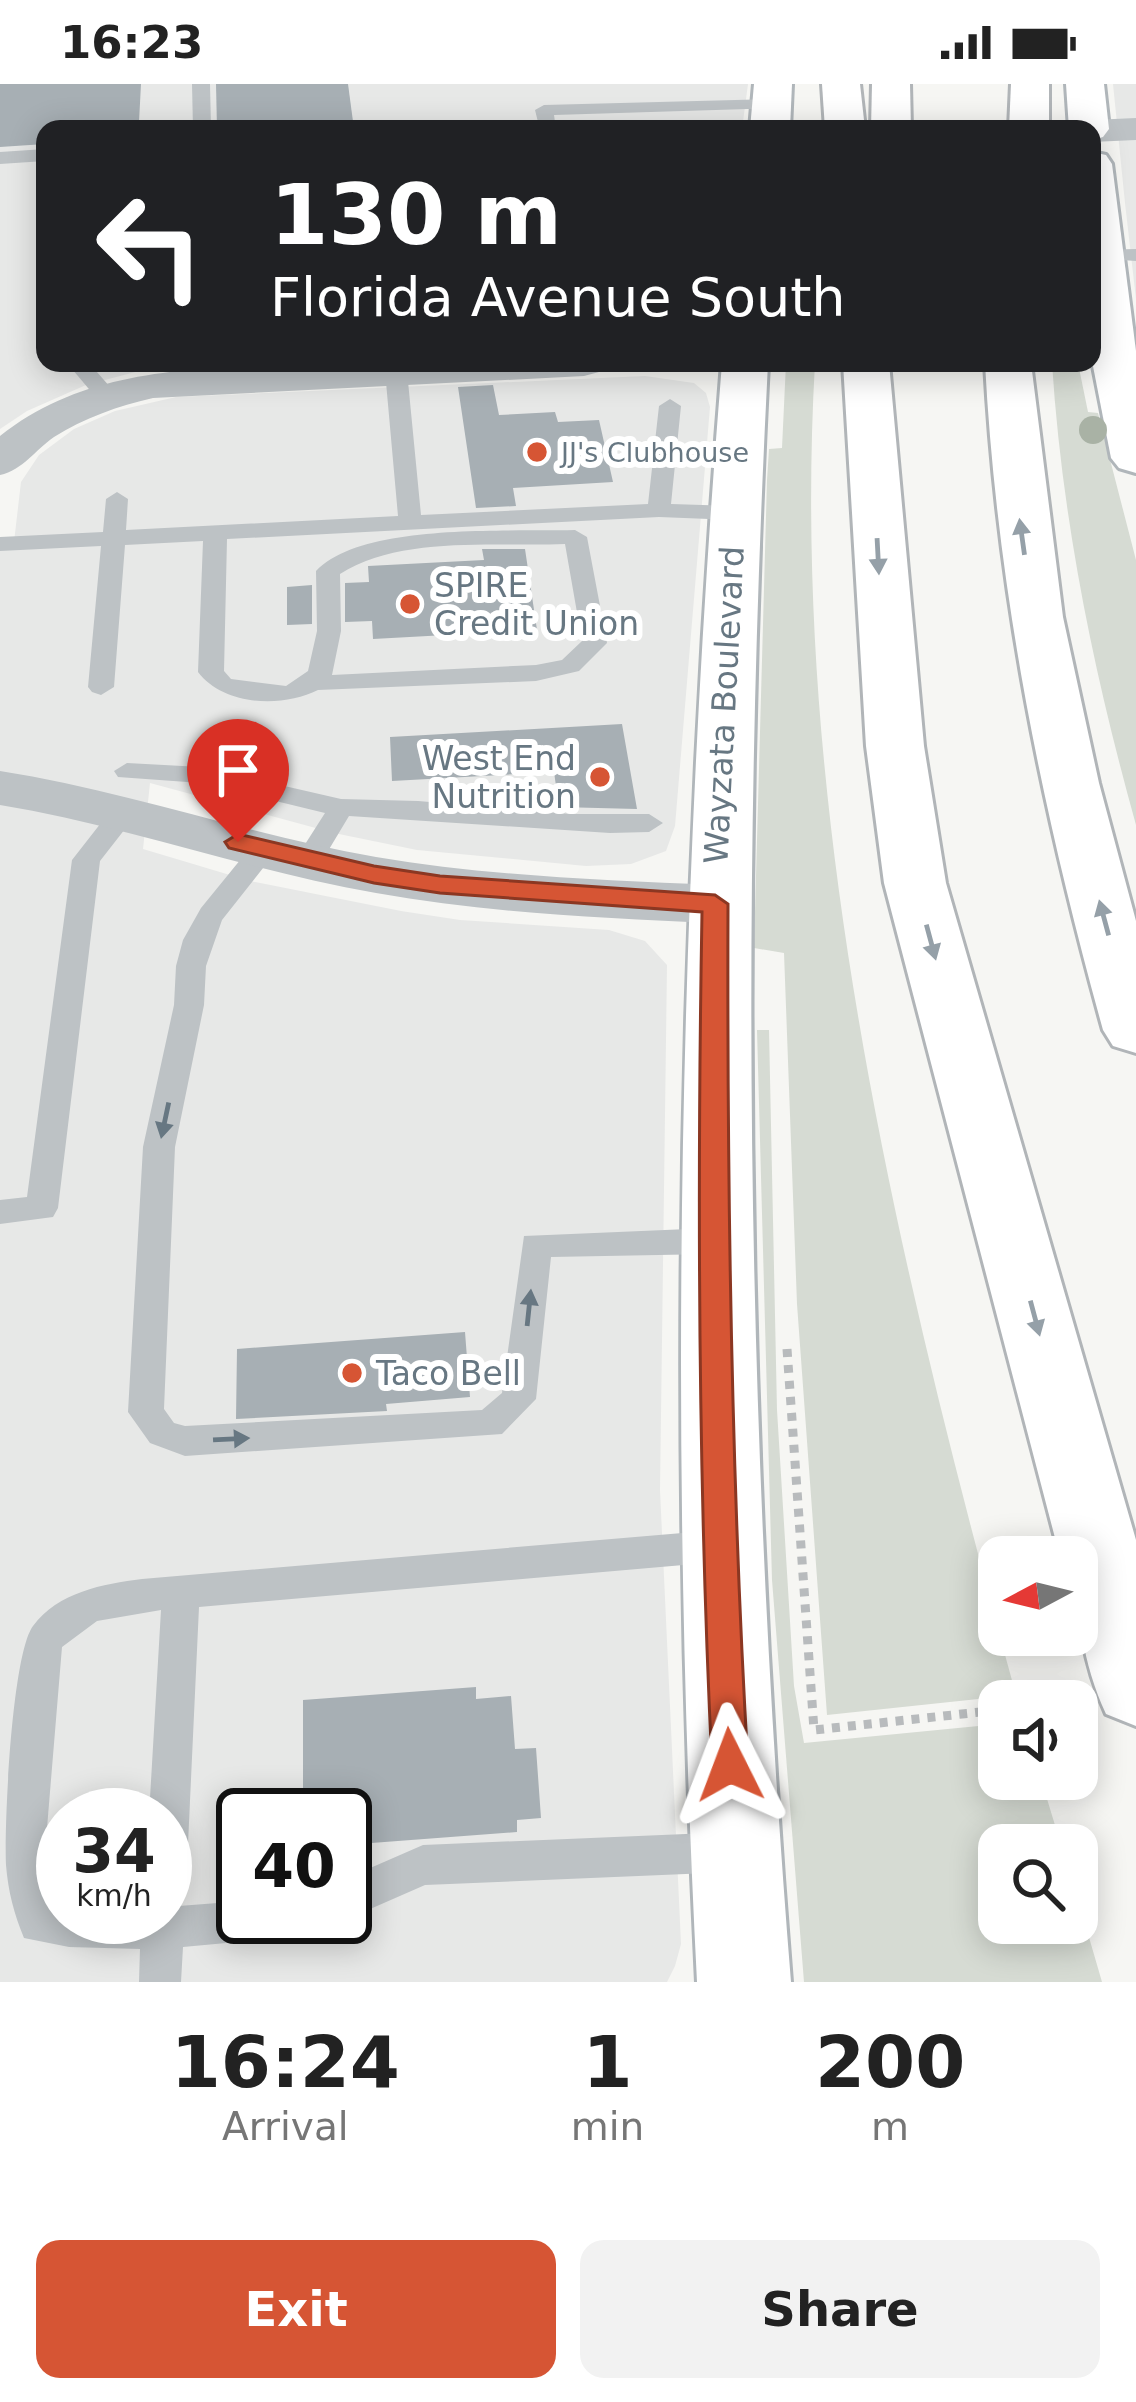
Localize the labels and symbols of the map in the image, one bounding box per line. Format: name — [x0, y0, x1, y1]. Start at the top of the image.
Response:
place label: JJ's Clubhouse — [559, 437, 749, 468]
marker: JJ's Clubhouse — [524, 439, 550, 465]
one-way arrow — [1012, 518, 1031, 555]
one-way arrow — [869, 538, 888, 576]
street label: Wayzata Boulevard — [696, 545, 752, 865]
place label: SPIRE Credit Union — [434, 566, 639, 643]
marker: SPIRE Credit Union — [397, 591, 423, 617]
pin — [187, 719, 289, 842]
place label: West End Nutrition — [422, 739, 576, 816]
marker: West End Nutrition — [587, 764, 613, 790]
one-way arrow — [1093, 899, 1112, 936]
one-way arrow — [923, 923, 942, 960]
one-way arrow — [154, 1101, 173, 1139]
one-way arrow — [520, 1289, 539, 1326]
one-way arrow — [1026, 1300, 1045, 1337]
place label: Taco Bell — [375, 1354, 521, 1393]
marker: Taco Bell — [339, 1360, 365, 1386]
one-way arrow — [213, 1429, 251, 1448]
north arrow — [978, 1536, 1098, 1656]
position arrow — [667, 1702, 793, 1828]
speed limit sign: 40 — [216, 1788, 372, 1944]

